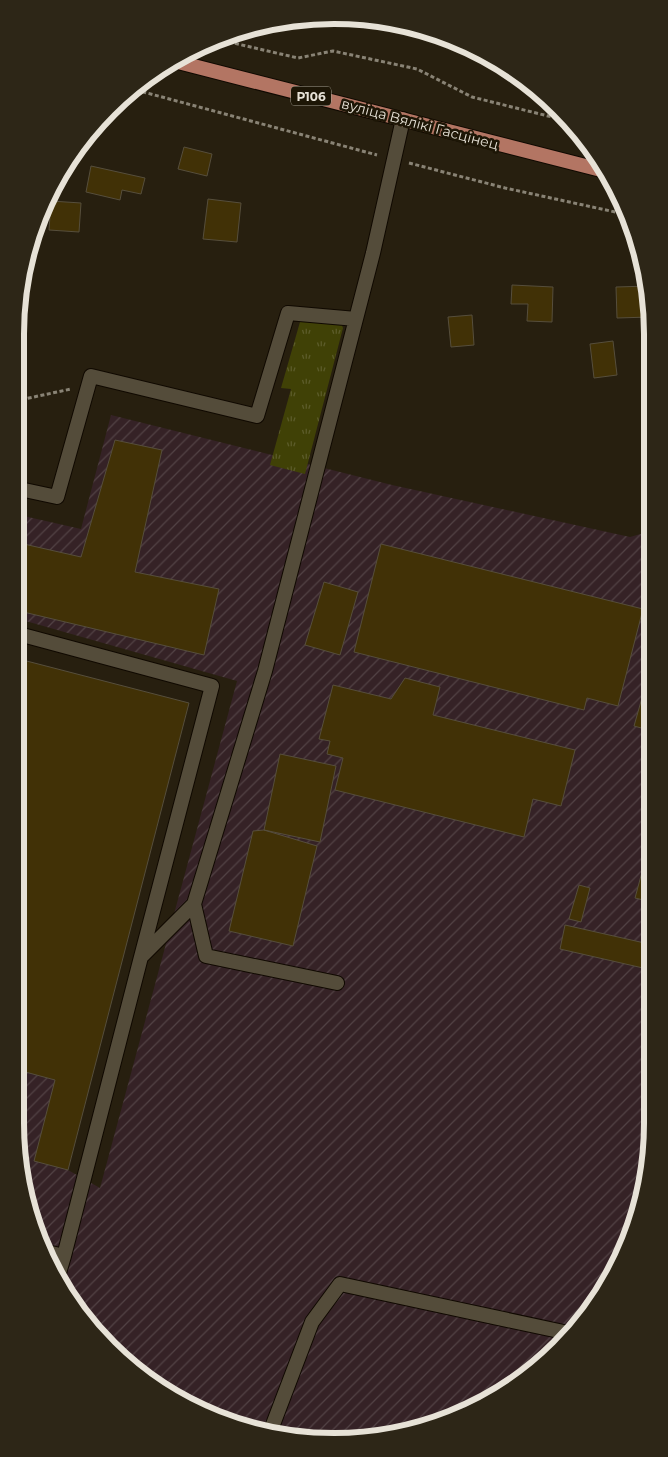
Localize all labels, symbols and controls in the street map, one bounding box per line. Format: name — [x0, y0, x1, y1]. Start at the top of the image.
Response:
road number: Р106 — [291, 86, 331, 105]
street label: вуліца Вялікі Гасцінец — [339, 94, 501, 154]

